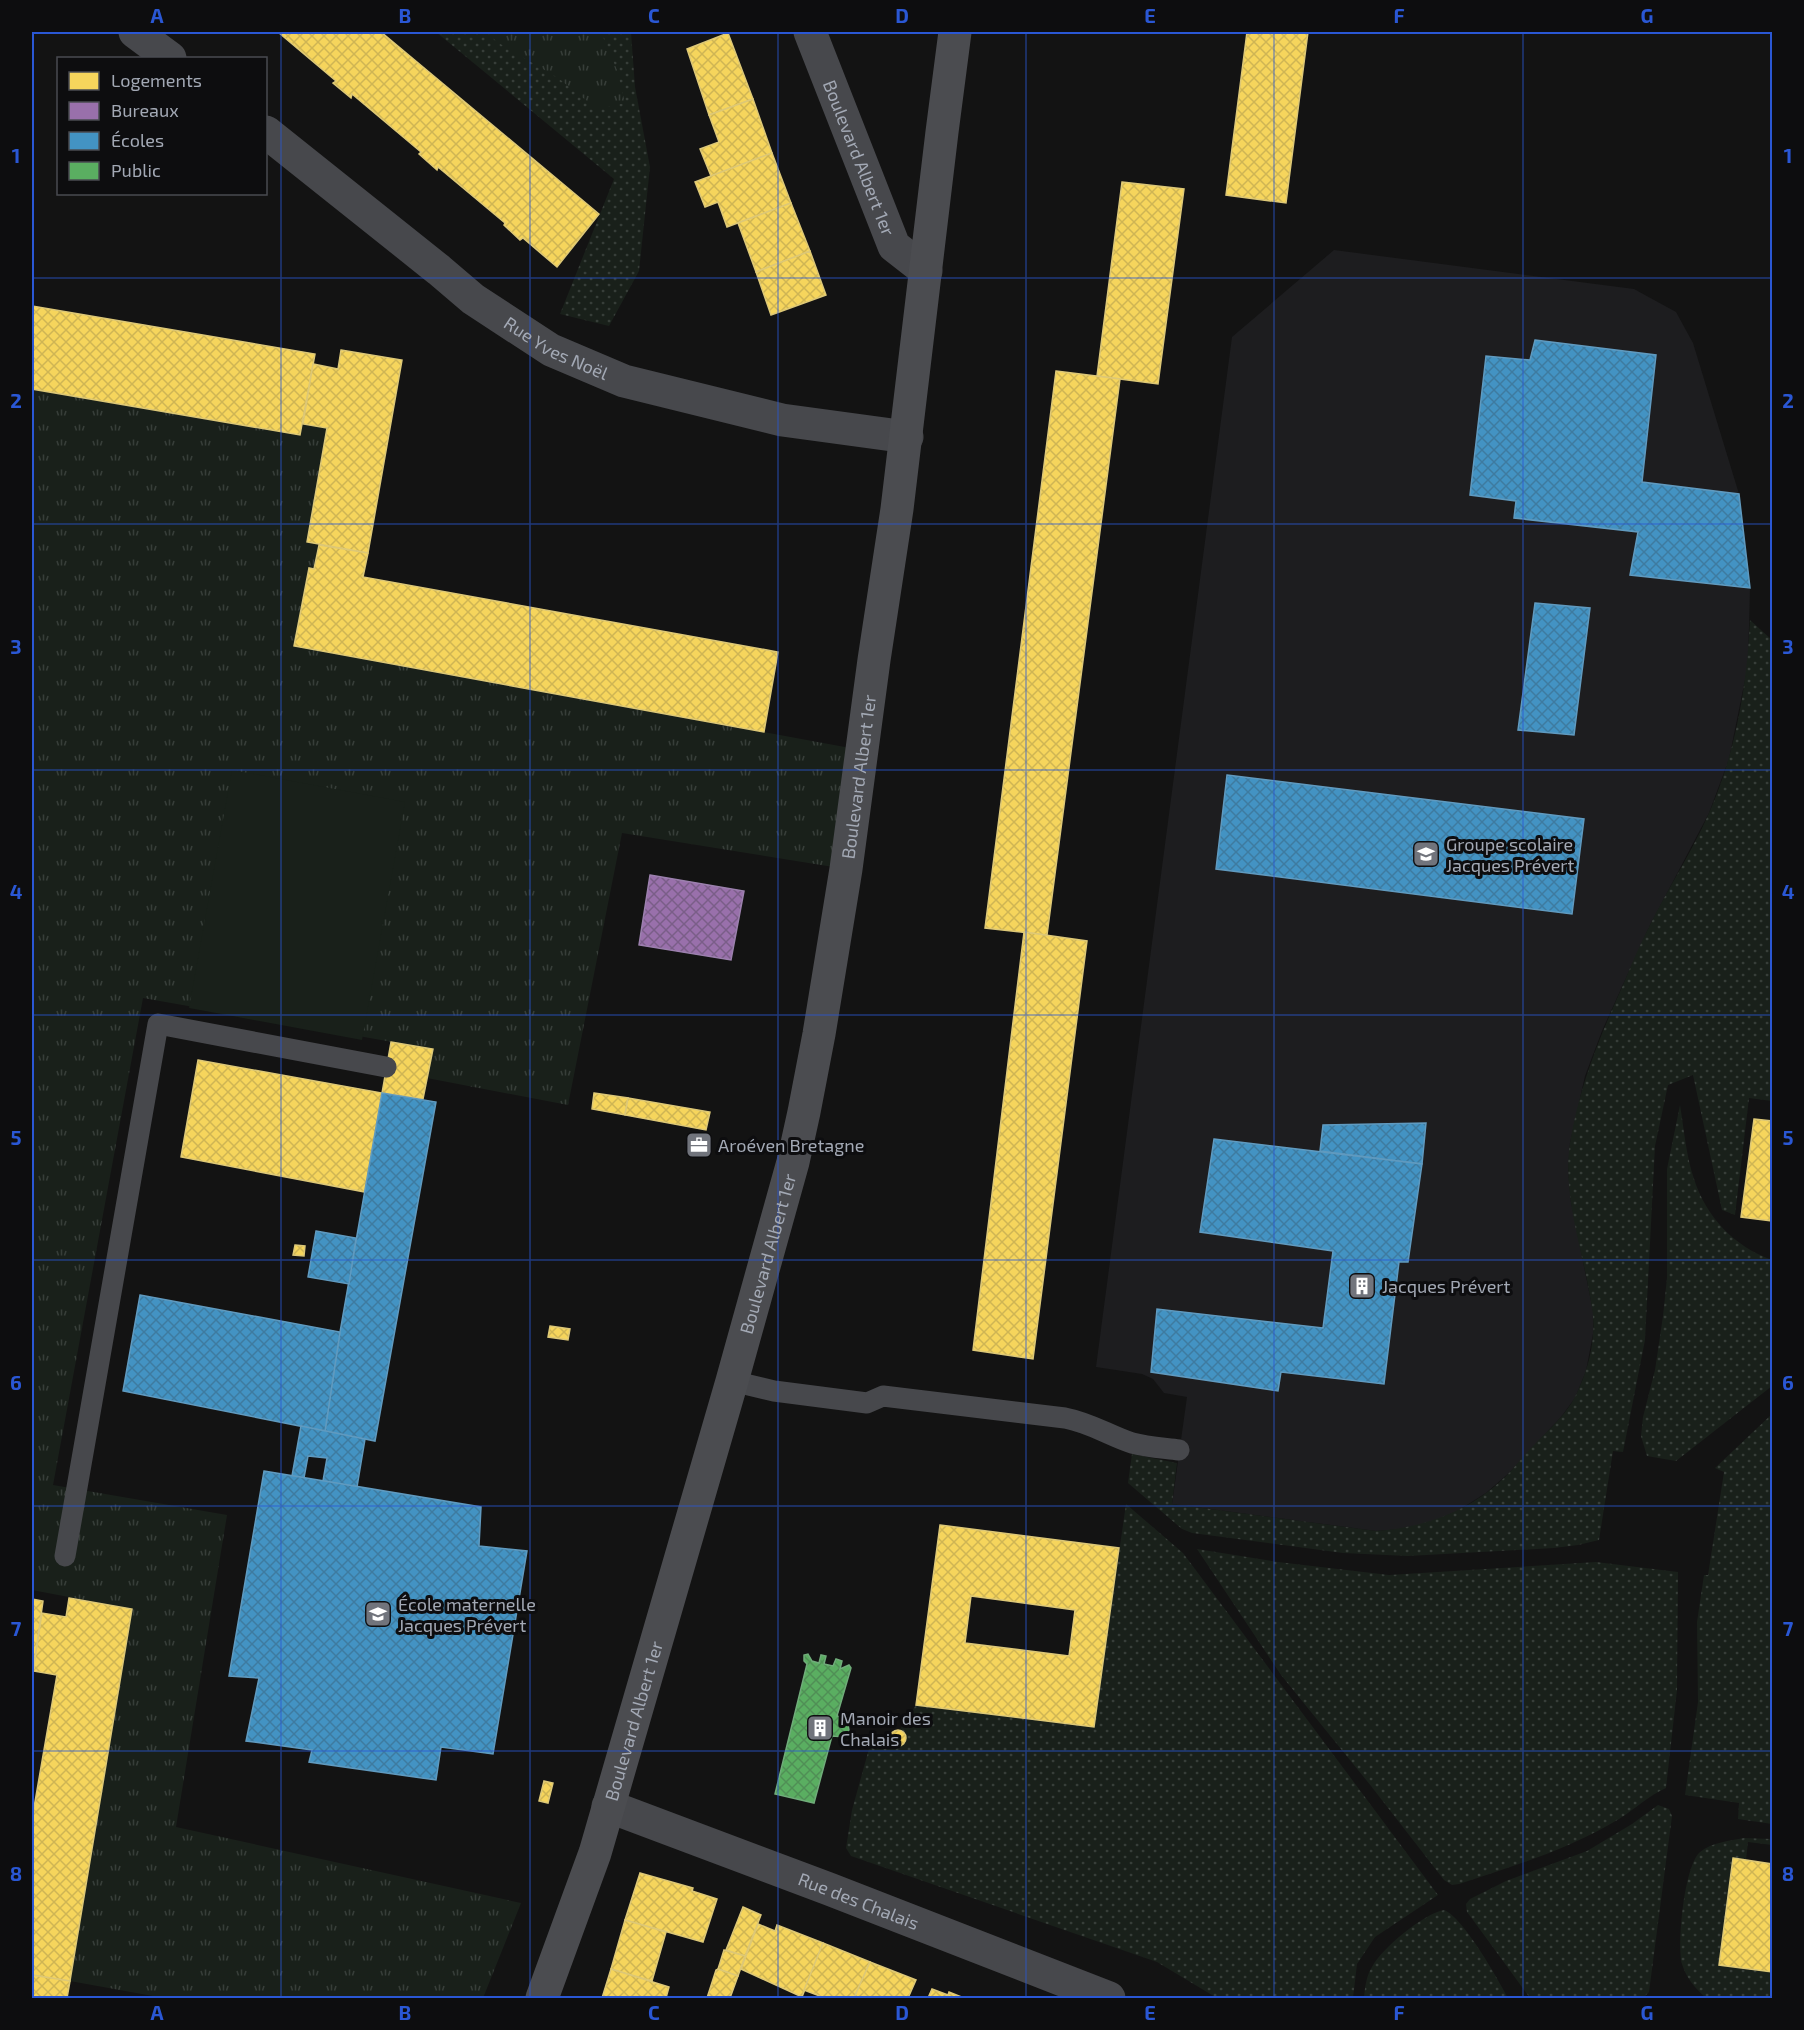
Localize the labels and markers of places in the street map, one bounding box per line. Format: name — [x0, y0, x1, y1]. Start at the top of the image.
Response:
place label: Groupe scolaire Jacques Prévert — [1446, 833, 1575, 876]
school or university icon: Groupe scolaire Jacques Prévert — [1411, 839, 1441, 869]
office icon: Aroéven Bretagne — [684, 1130, 714, 1160]
place label: Aroéven Bretagne — [718, 1134, 864, 1156]
building icon: Jacques Prévert — [1347, 1271, 1377, 1301]
place label: Jacques Prévert — [1382, 1275, 1511, 1297]
place label: École maternelle Jacques Prévert — [398, 1593, 536, 1636]
school or university icon: École maternelle Jacques Prévert — [363, 1599, 393, 1629]
place label: Manoir des Chalais — [840, 1707, 931, 1750]
building icon: Manoir des Chalais — [805, 1713, 835, 1743]

